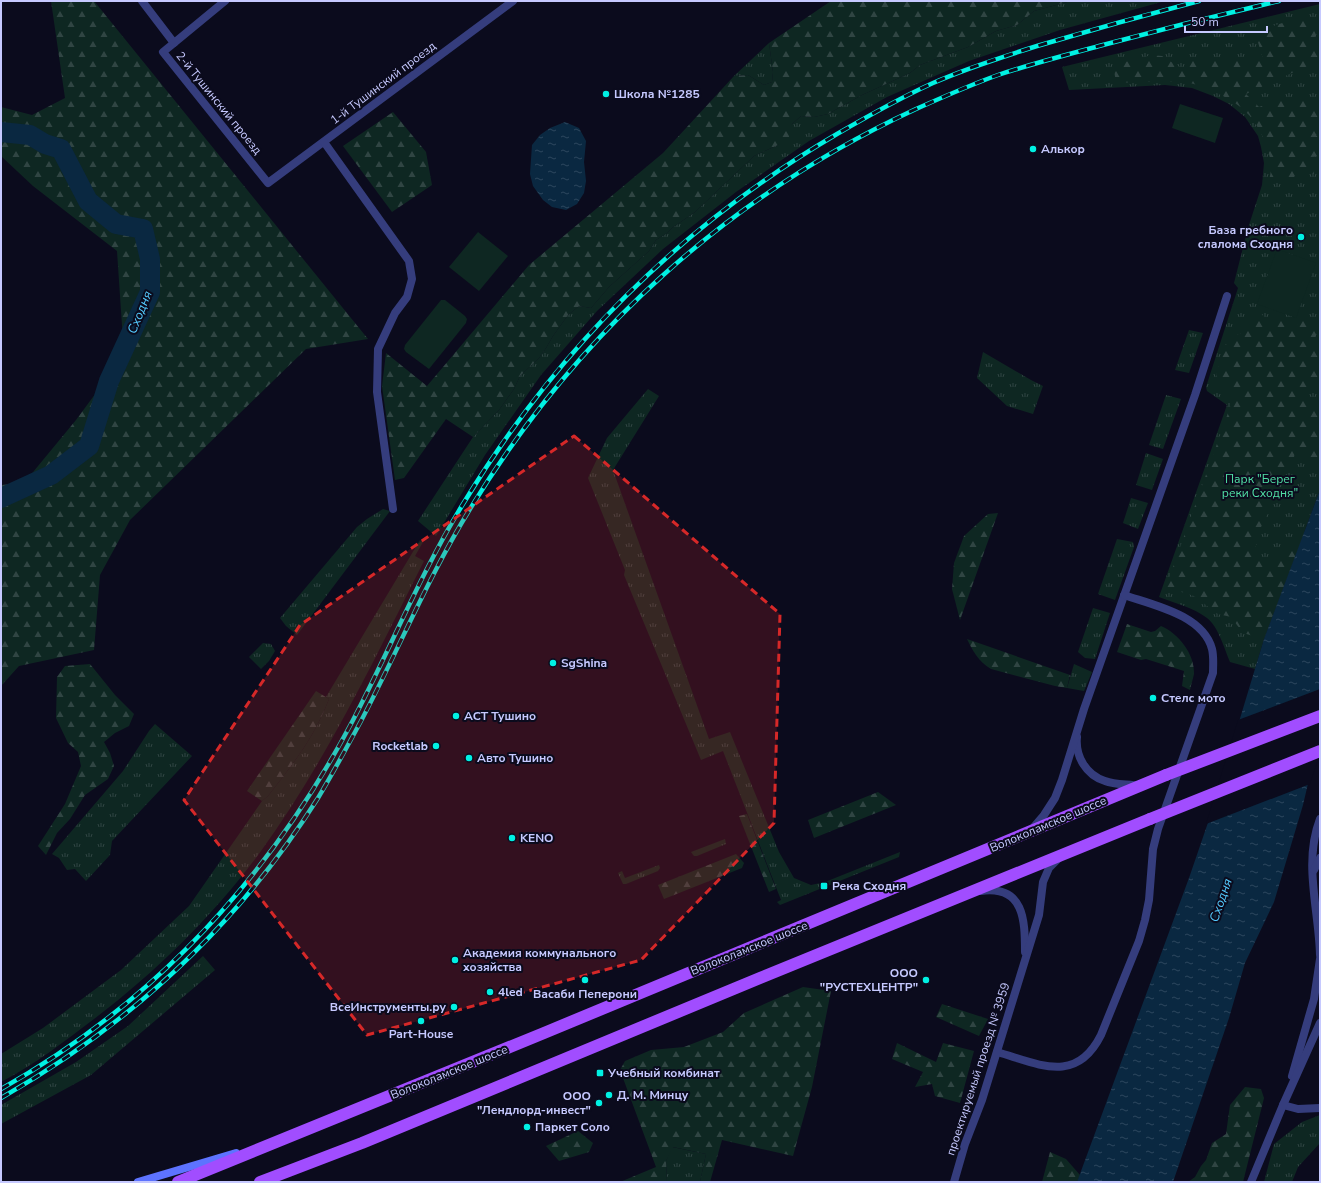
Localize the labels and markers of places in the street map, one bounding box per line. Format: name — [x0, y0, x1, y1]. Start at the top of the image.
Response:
place label: Школа №1285 — [614, 86, 700, 102]
marker: Школа №1285 — [601, 89, 611, 99]
place label: Алькор — [1041, 141, 1085, 157]
marker: Алькор — [1028, 144, 1038, 154]
place label: База гребного слалома Сходня — [1198, 222, 1293, 252]
marker: База гребного слалома Сходня — [1296, 232, 1306, 242]
place label: SgShina — [561, 655, 607, 671]
marker: SgShina — [548, 658, 558, 668]
place label: Стелс мото — [1161, 690, 1226, 706]
marker: Стелс мото — [1148, 693, 1158, 703]
place label: АСТ Тушино — [464, 708, 536, 724]
marker: АСТ Тушино — [451, 711, 461, 721]
place label: Rocketlab — [372, 738, 428, 754]
marker: Rocketlab — [431, 741, 441, 751]
place label: Авто Тушино — [477, 750, 553, 766]
marker: Авто Тушино — [464, 753, 474, 763]
place label: KENO — [520, 830, 554, 846]
marker: KENO — [507, 833, 517, 843]
place label: Река Сходня — [832, 878, 906, 894]
marker: Река Сходня — [819, 881, 829, 891]
place label: Академия коммунального хозяйства — [463, 945, 616, 975]
marker: Академия коммунального хозяйства — [450, 955, 460, 965]
place label: ООО "РУСТЕХЦЕНТР" — [820, 965, 918, 995]
marker: Васаби Пеперони — [580, 975, 590, 985]
marker: ООО "РУСТЕХЦЕНТР" — [921, 975, 931, 985]
place label: 4led — [498, 984, 523, 1000]
place label: Васаби Пеперони — [533, 986, 637, 1002]
marker: 4led — [485, 987, 495, 997]
place label: ВсеИнструменты.ру — [330, 999, 447, 1015]
marker: ВсеИнструменты.ру — [449, 1002, 459, 1012]
marker: Part-House — [416, 1016, 426, 1026]
place label: Part-House — [389, 1026, 454, 1042]
place label: Учебный комбинат — [607, 1065, 720, 1081]
marker: Учебный комбинат — [595, 1068, 605, 1078]
place label: Д. М. Минцу — [617, 1087, 689, 1103]
place label: ООО "Лендлорд-инвест" — [477, 1088, 591, 1118]
marker: Д. М. Минцу — [604, 1090, 614, 1100]
marker: ООО "Лендлорд-инвест" — [594, 1098, 604, 1108]
place label: Паркет Соло — [535, 1119, 610, 1135]
marker: Паркет Соло — [522, 1122, 532, 1132]

